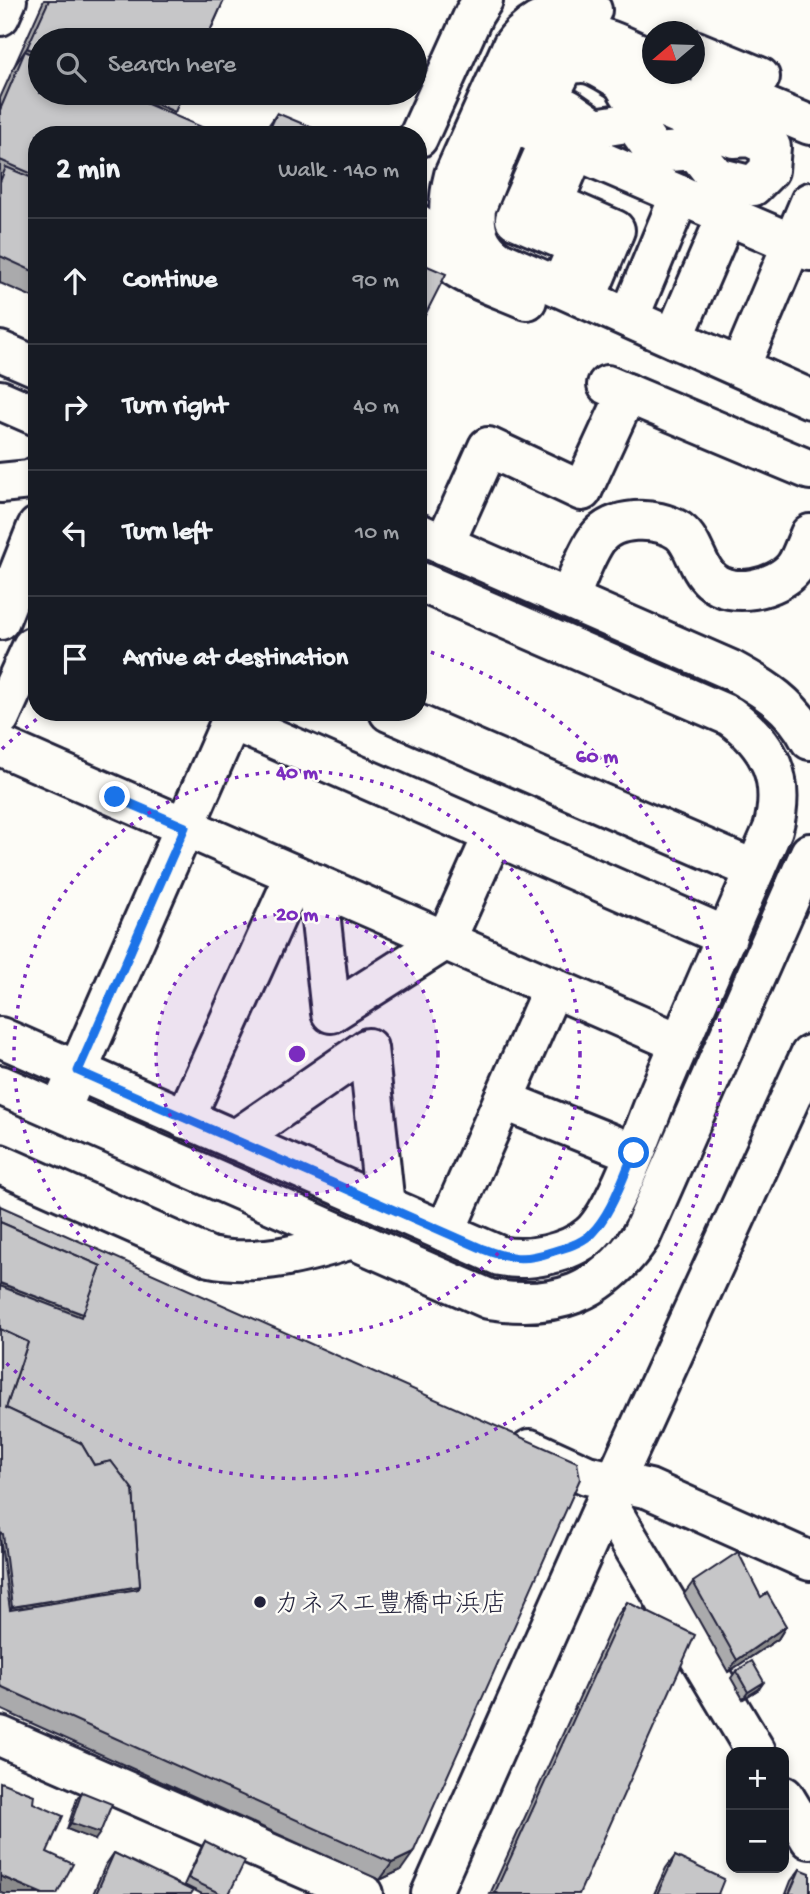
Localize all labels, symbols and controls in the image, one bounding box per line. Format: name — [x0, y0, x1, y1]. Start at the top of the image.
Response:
north arrow — [642, 21, 705, 84]
search box — [28, 28, 427, 105]
icon: search — [52, 48, 90, 86]
text: Search here — [108, 51, 236, 82]
text: 2 min — [56, 154, 120, 189]
text: Walk · 140 m — [278, 158, 399, 185]
icon: ahead — [56, 262, 94, 300]
text: Continue — [123, 266, 217, 297]
text: 90 m — [353, 268, 399, 295]
icon: right — [56, 388, 94, 426]
text: Turn right — [123, 392, 227, 423]
text: 40 m — [353, 394, 399, 421]
icon: left — [56, 514, 94, 552]
text: Turn left — [123, 518, 211, 549]
text: 10 m — [355, 520, 399, 547]
icon: arrive — [56, 640, 94, 678]
text: Arrive at destination — [123, 644, 348, 675]
text: 60 m — [576, 746, 618, 771]
text: 40 m — [275, 762, 318, 787]
route end — [99, 781, 130, 812]
text: 20 m — [276, 904, 318, 929]
centre of rings — [285, 1042, 309, 1066]
route start — [618, 1137, 649, 1168]
place label: カネスエ豊橋中浜店 — [274, 1589, 507, 1622]
marker: カネスエ豊橋中浜店 — [252, 1594, 268, 1610]
map controls — [726, 1747, 789, 1873]
button: + — [726, 1747, 789, 1810]
button: − — [726, 1810, 789, 1873]

